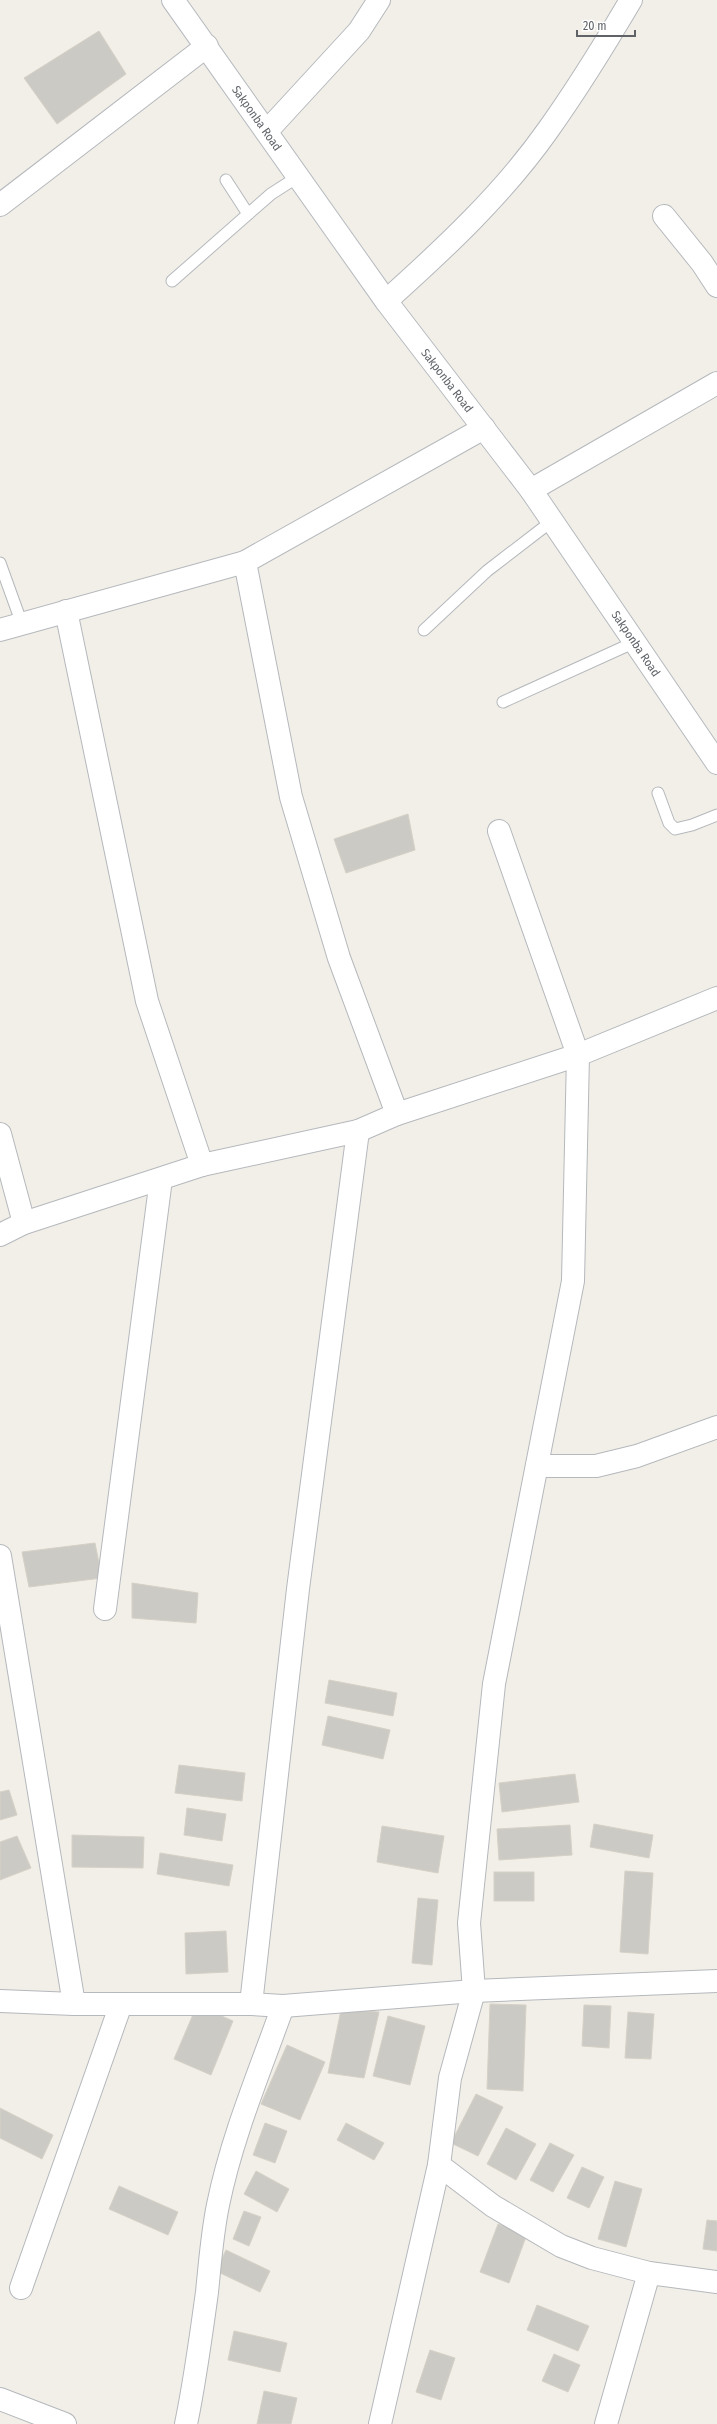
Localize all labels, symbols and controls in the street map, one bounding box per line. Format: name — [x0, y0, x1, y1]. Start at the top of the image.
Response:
scale bar — [577, 12, 635, 38]
text: 20 m — [583, 19, 607, 33]
street label: Sakponba Road — [229, 83, 285, 154]
street label: Sakponba Road — [418, 346, 476, 415]
street label: Sakponba Road — [608, 608, 663, 679]

